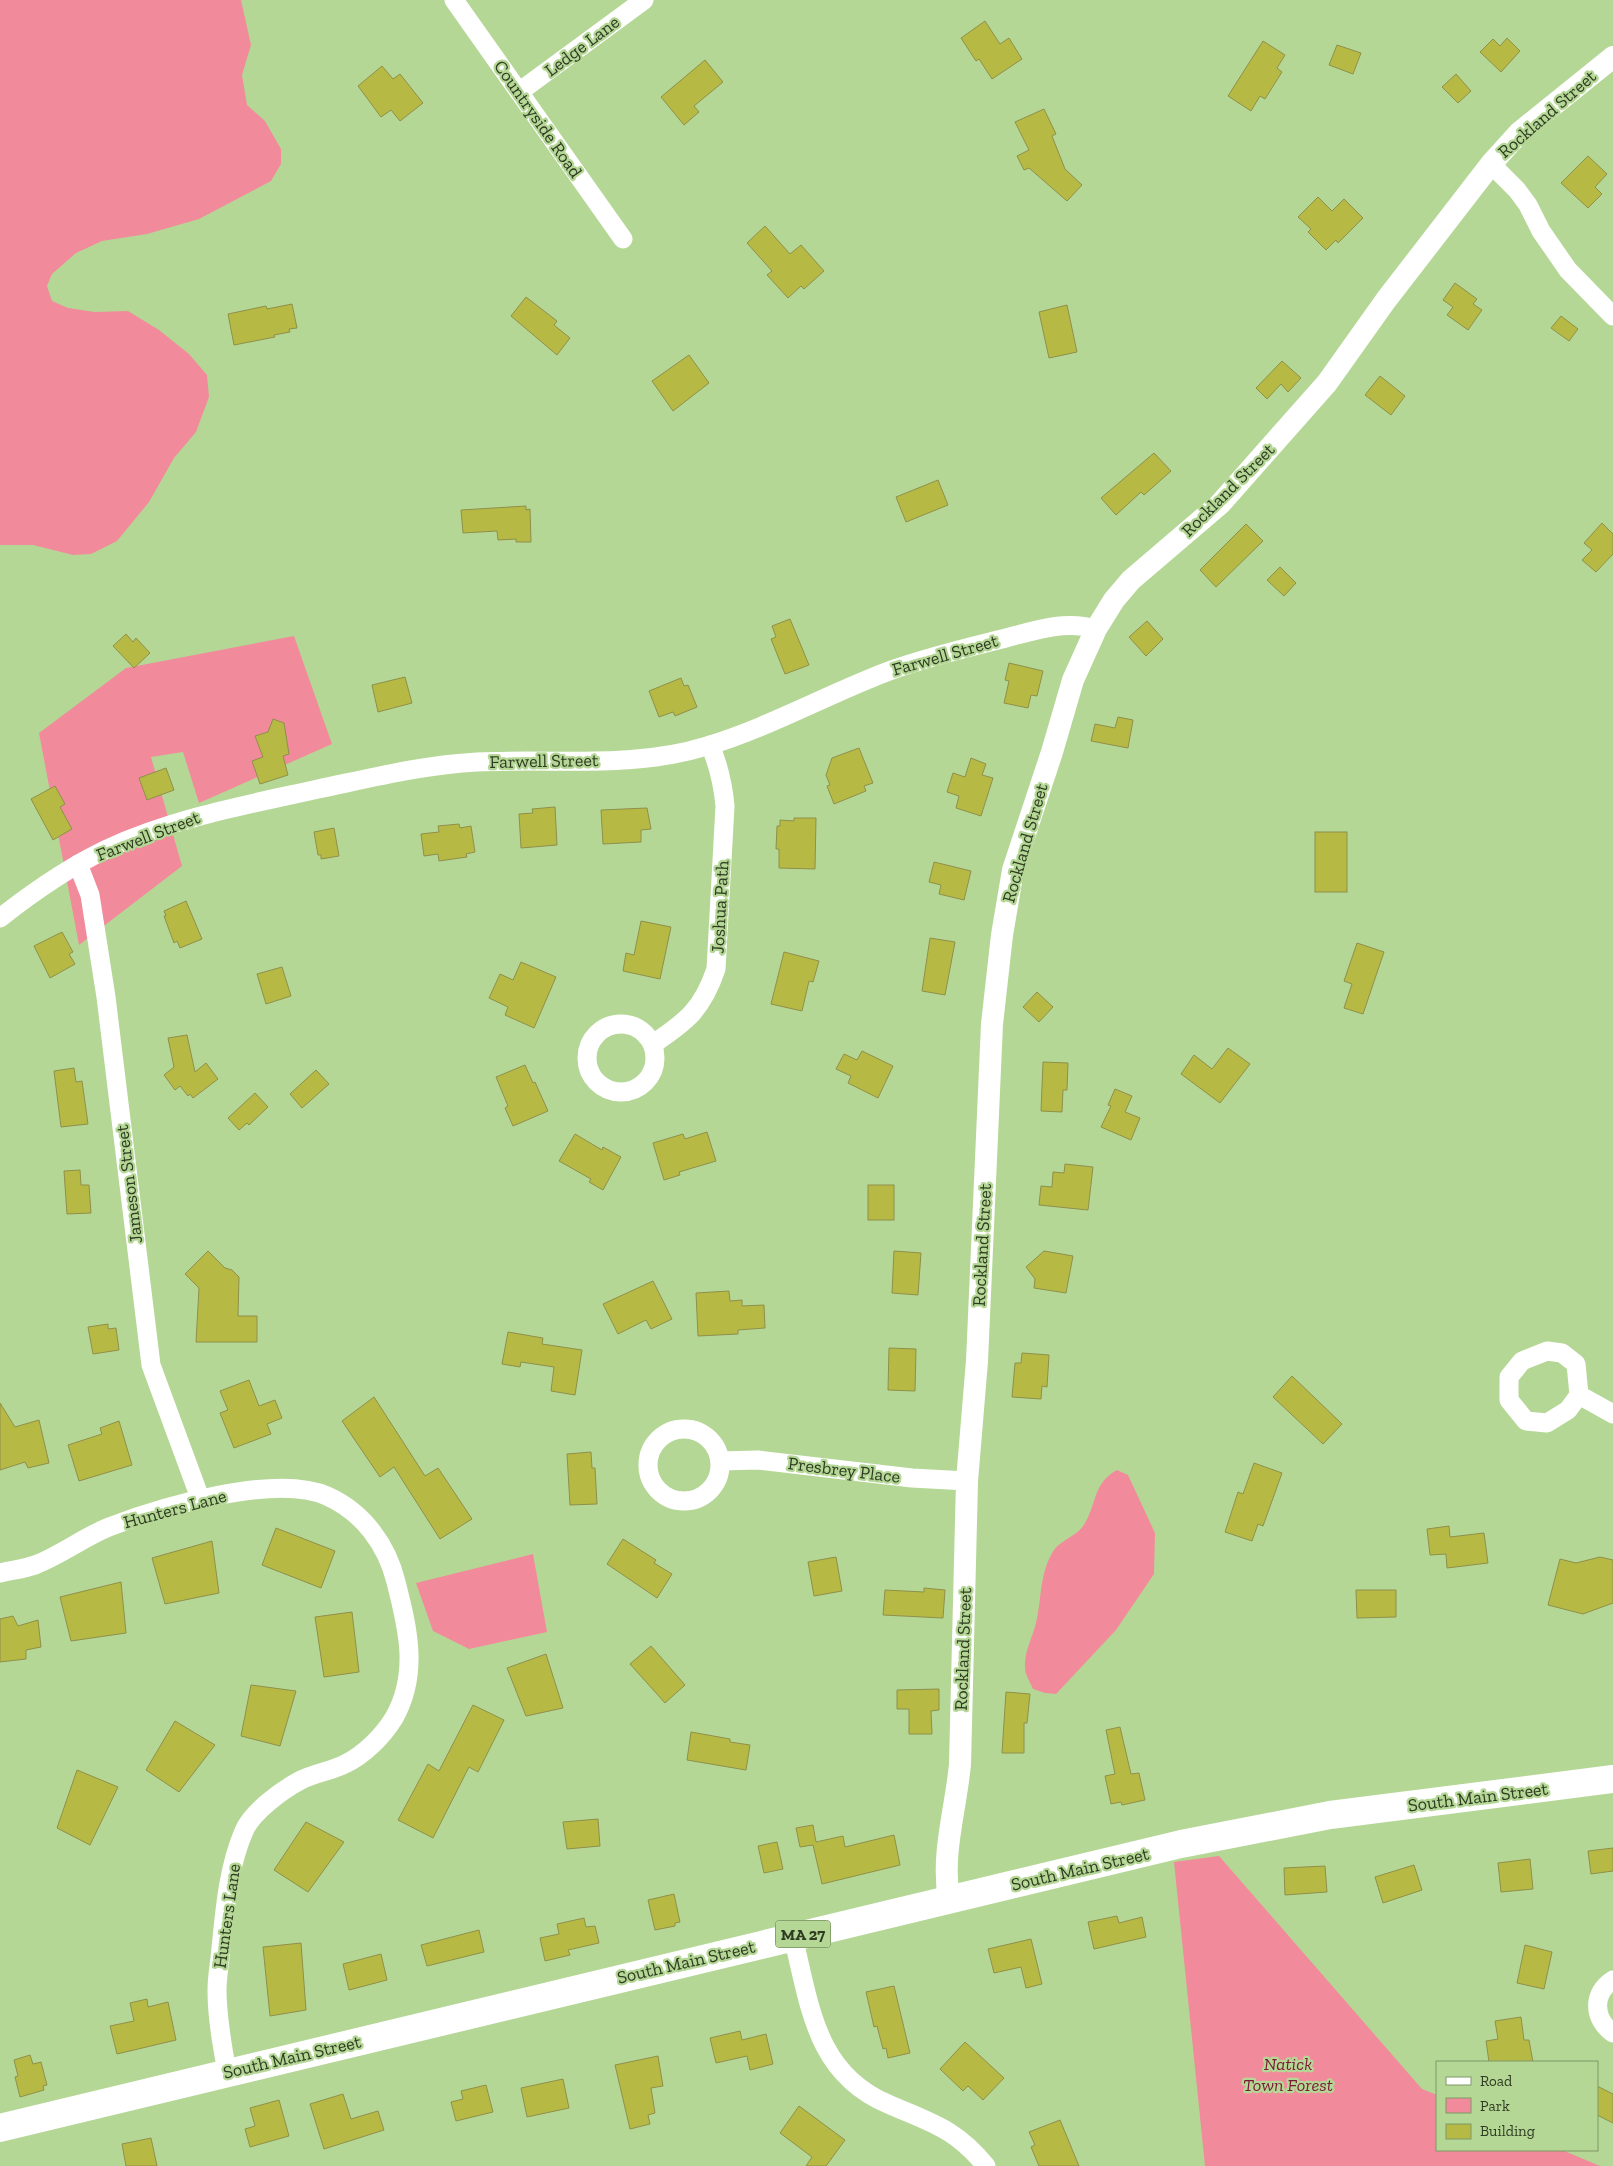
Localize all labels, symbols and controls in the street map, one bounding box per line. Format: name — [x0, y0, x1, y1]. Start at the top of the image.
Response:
street label: Ledge Lane — [540, 11, 624, 81]
street label: Countryside Road — [489, 56, 587, 182]
street label: Rockland Street — [1493, 65, 1601, 163]
street label: Rockland Street — [1177, 439, 1279, 541]
street label: Farwell Street — [889, 629, 1001, 681]
street label: Farwell Street — [489, 749, 599, 773]
street label: Rockland Street — [997, 781, 1053, 905]
street label: Farwell Street — [93, 806, 203, 866]
street label: Joshua Path — [707, 860, 733, 954]
street label: Jameson Street — [111, 1123, 147, 1245]
street label: Rockland Street — [968, 1183, 996, 1307]
street label: Presbrey Place — [787, 1452, 901, 1488]
street label: Hunters Lane — [121, 1485, 229, 1533]
street label: Rockland Street — [950, 1587, 976, 1711]
street label: South Main Street — [1407, 1777, 1550, 1817]
street label: South Main Street — [1009, 1842, 1151, 1896]
street label: Hunters Lane — [209, 1862, 245, 1970]
road number: MA 27 — [776, 1920, 830, 1948]
street label: South Main Street — [615, 1935, 757, 1989]
street label: South Main Street — [221, 2030, 363, 2084]
park label: Natick Town Forest — [1243, 2053, 1333, 2096]
legend — [1436, 2061, 1598, 2151]
text: Road — [1480, 2072, 1513, 2090]
text: Park — [1480, 2097, 1510, 2115]
text: Building — [1480, 2122, 1535, 2140]

